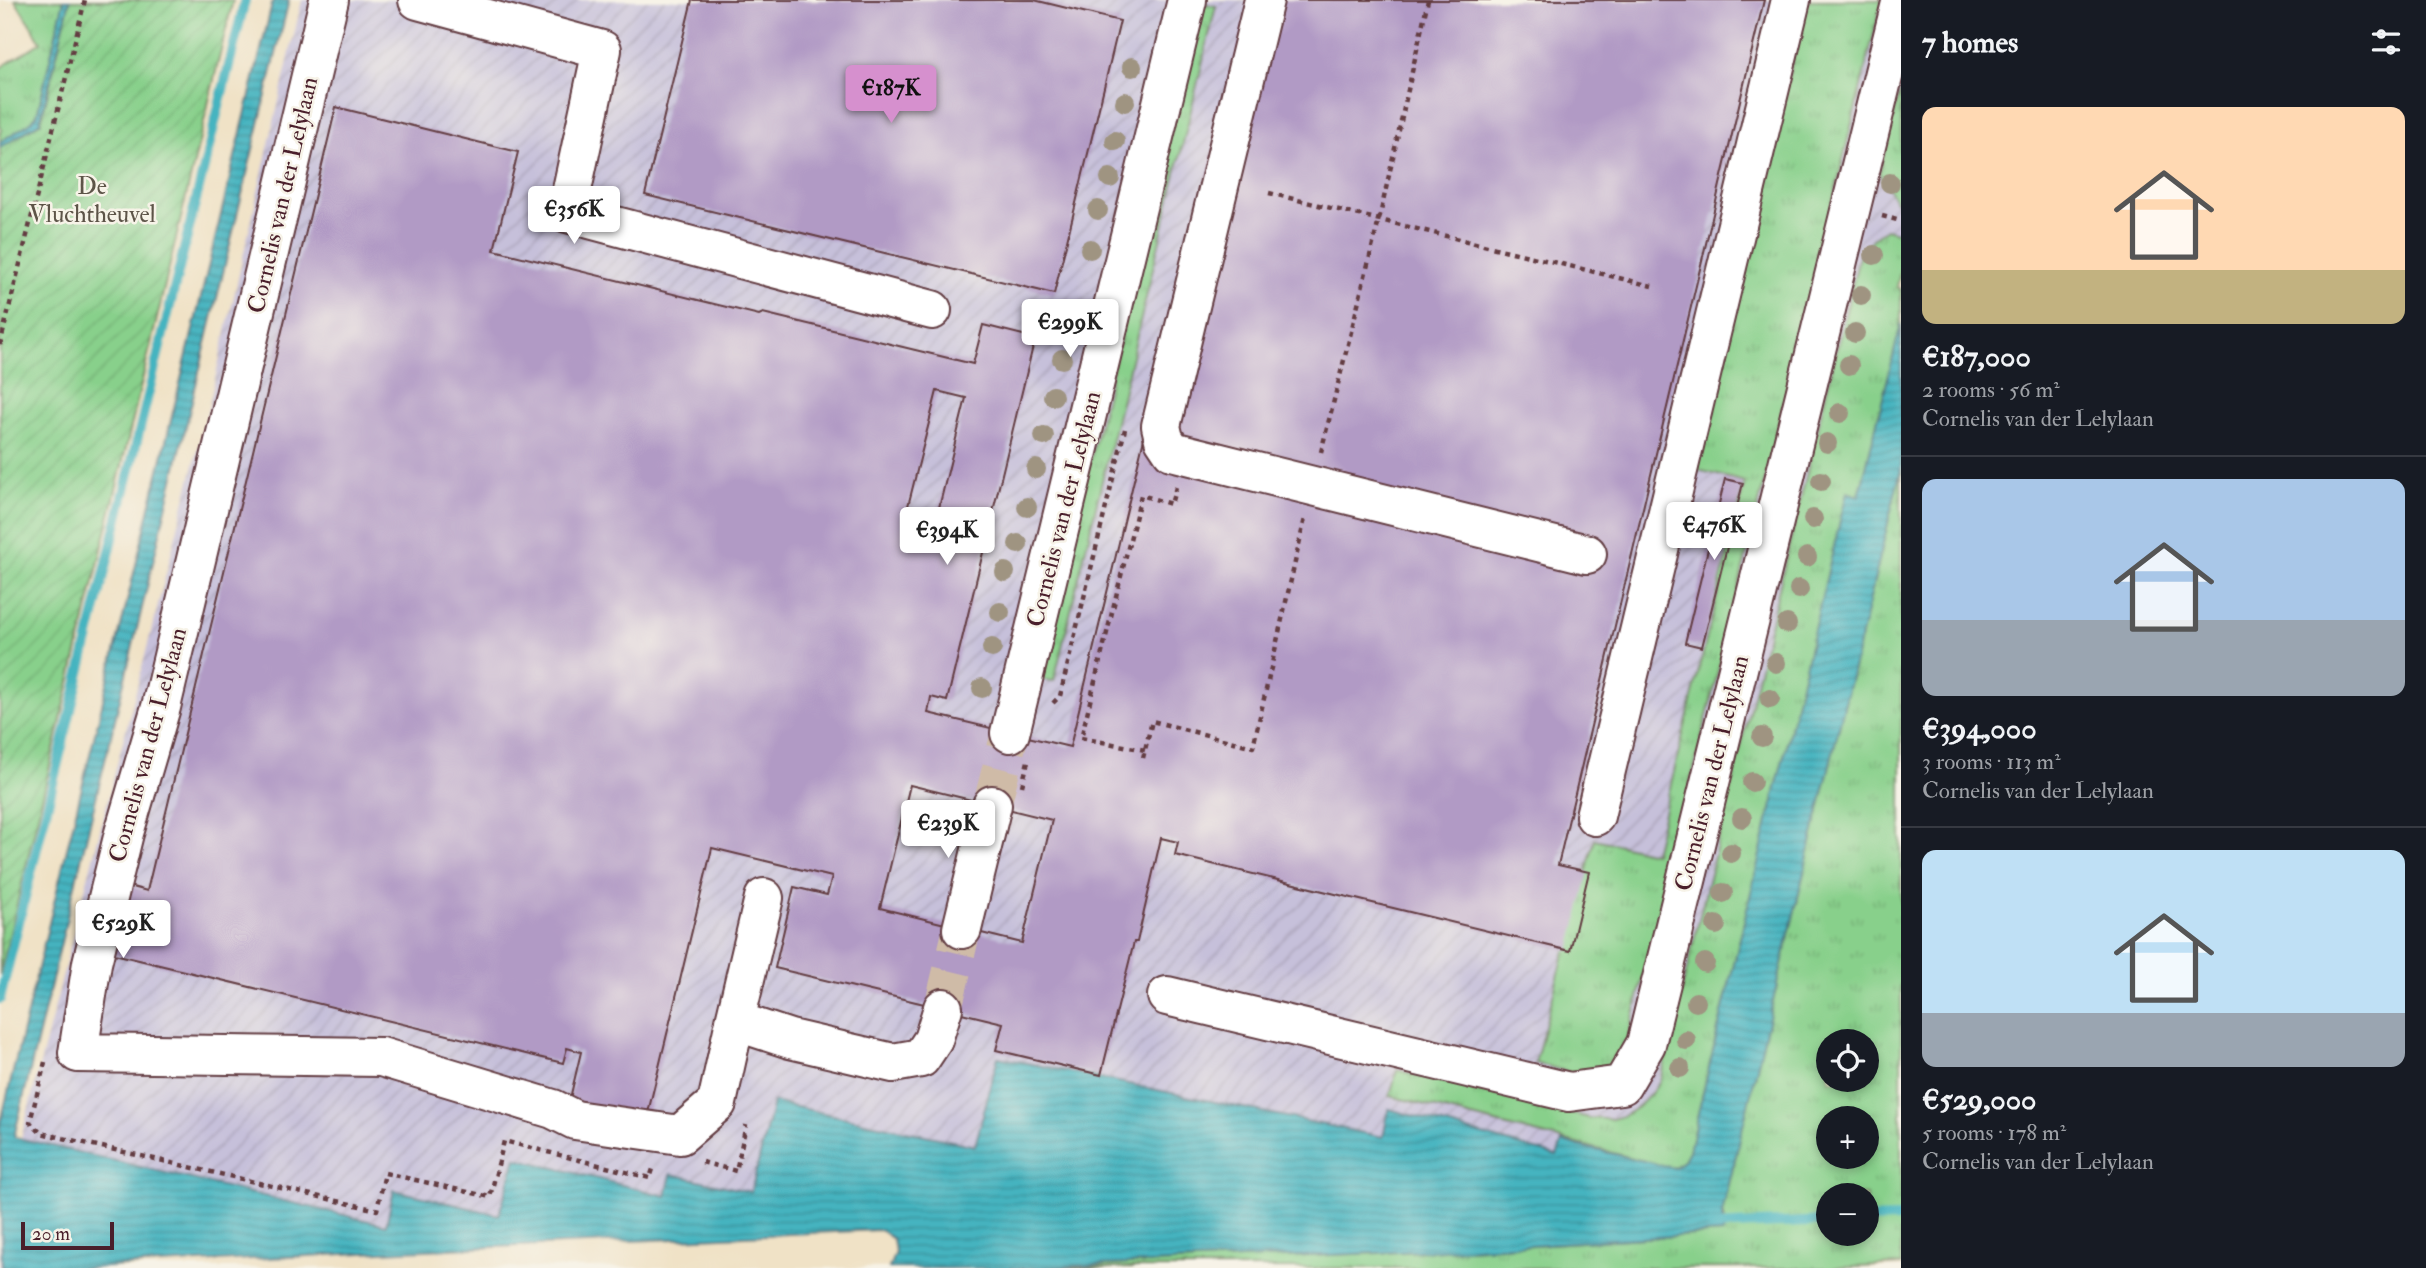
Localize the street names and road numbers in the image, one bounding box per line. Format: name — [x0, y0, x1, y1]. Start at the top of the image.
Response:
street label: Cornelis van der Lelylaan — [241, 74, 325, 316]
street label: Cornelis van der Lelylaan — [1020, 388, 1108, 630]
street label: Cornelis van der Lelylaan — [102, 624, 194, 866]
street label: Cornelis van der Lelylaan — [1668, 652, 1756, 894]

